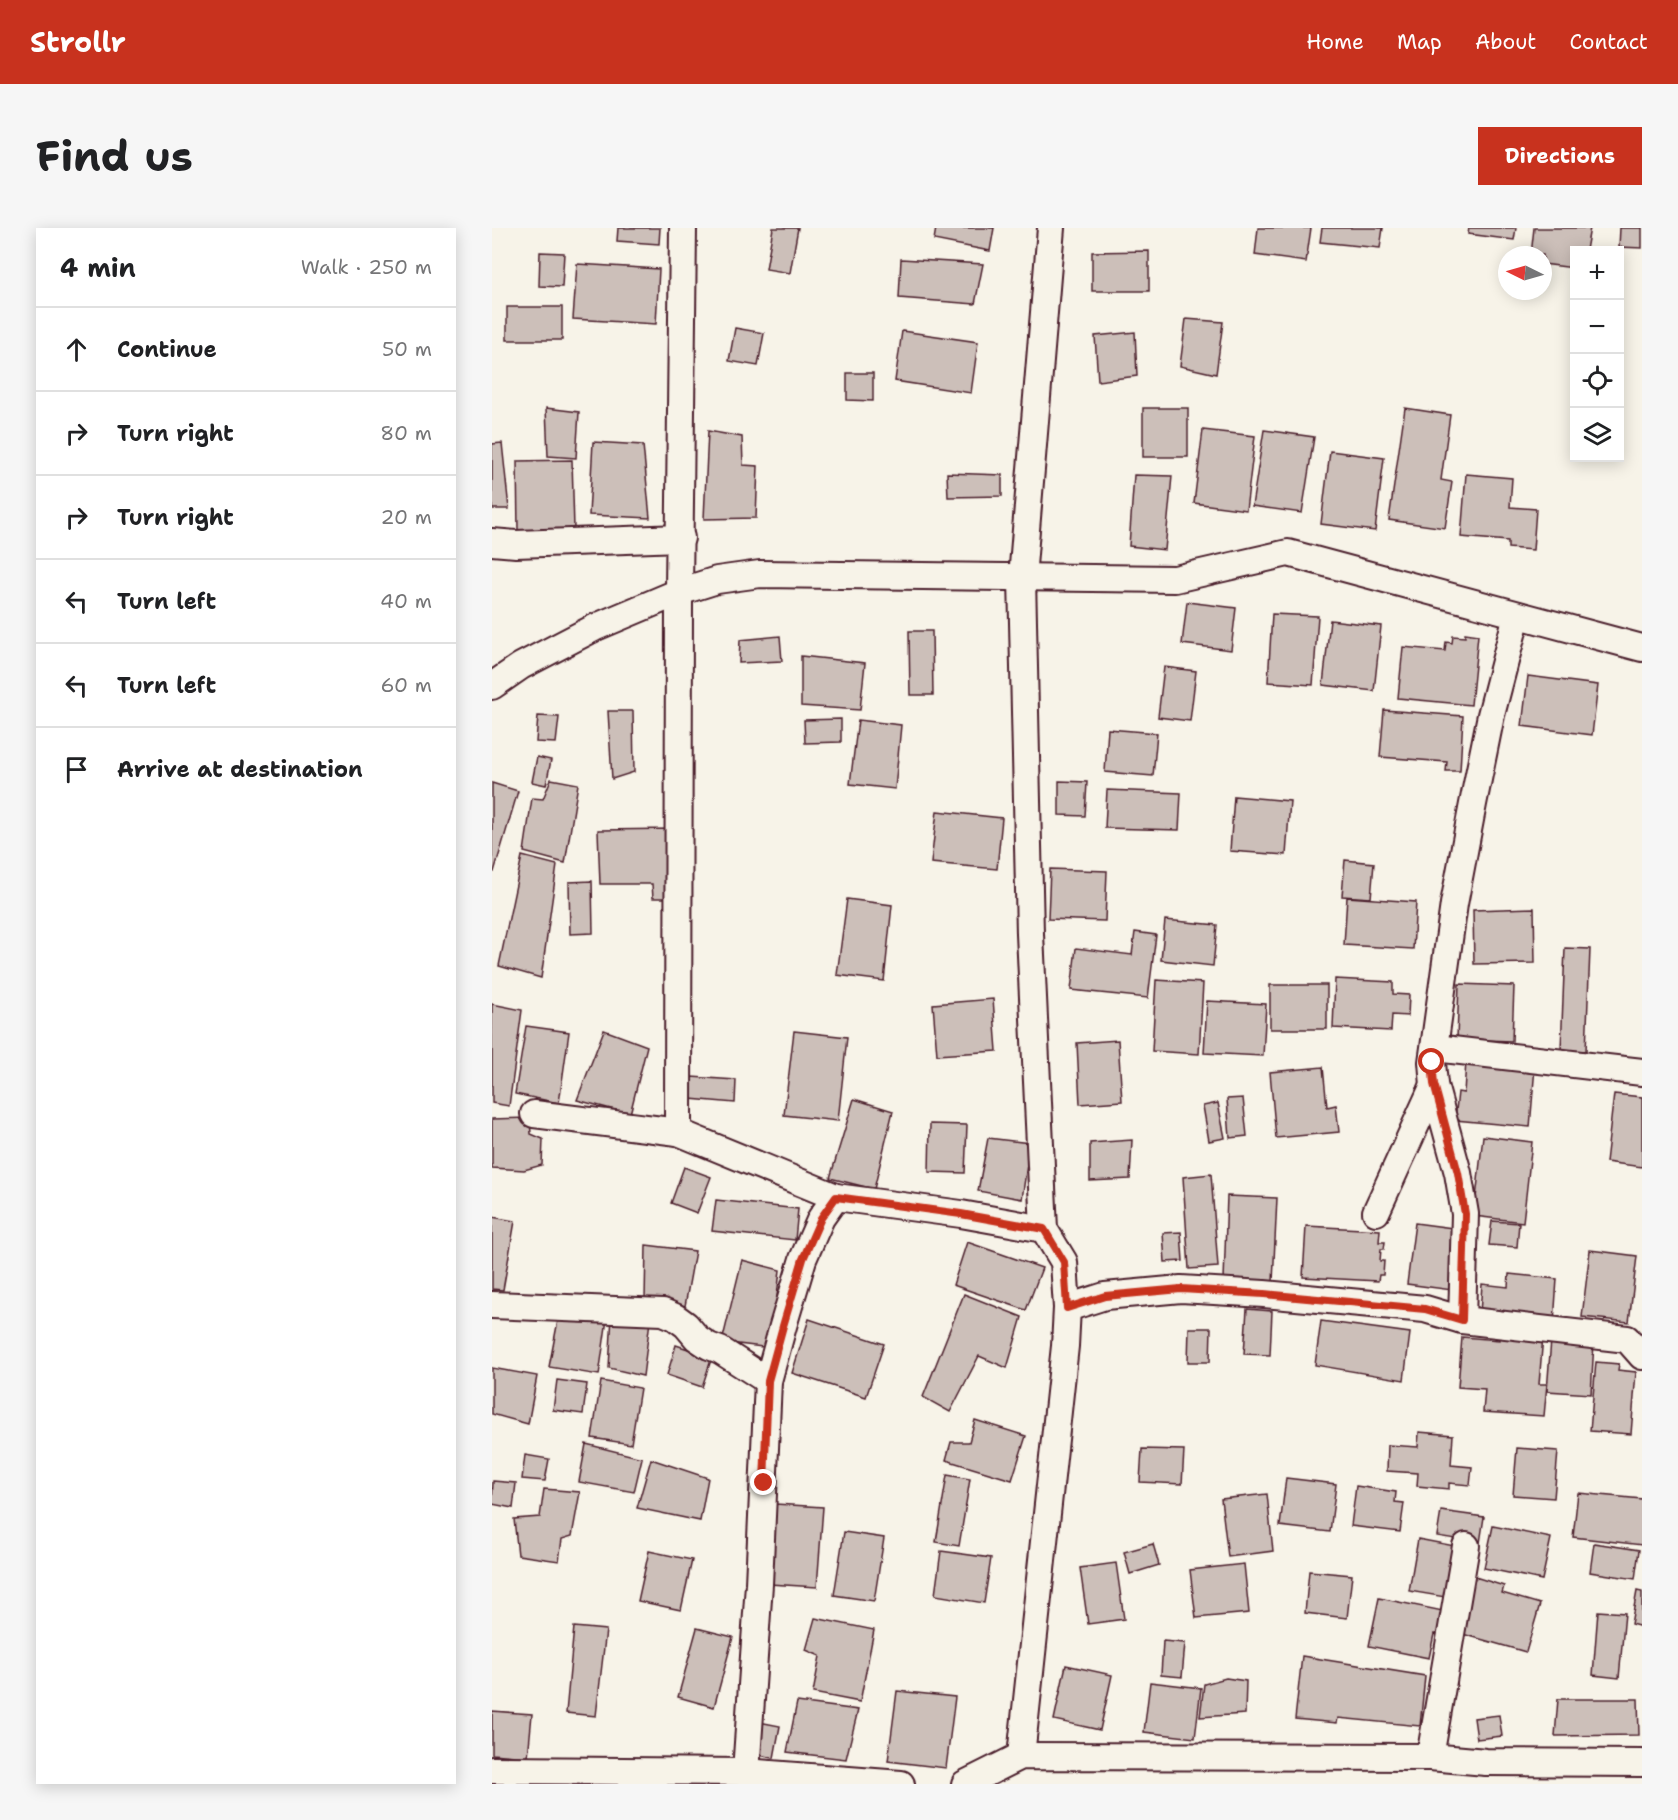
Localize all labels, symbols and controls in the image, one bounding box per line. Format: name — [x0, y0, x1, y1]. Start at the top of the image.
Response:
text: Strollr — [30, 23, 126, 61]
text: Home — [1306, 28, 1364, 56]
text: Map — [1397, 28, 1442, 56]
text: About — [1475, 28, 1536, 56]
text: Contact — [1569, 28, 1648, 56]
button: Directions — [1478, 127, 1642, 185]
text: Find us — [36, 128, 193, 184]
north arrow — [1498, 246, 1552, 300]
map controls — [1570, 246, 1624, 462]
button: + — [1570, 246, 1624, 300]
text: 4 min — [60, 250, 136, 285]
text: Walk · 250 m — [301, 254, 432, 280]
button: − — [1570, 300, 1624, 354]
icon: ahead — [60, 333, 93, 366]
text: Continue — [117, 335, 217, 364]
text: 50 m — [382, 336, 432, 362]
button: locate — [1570, 354, 1624, 408]
button: layers — [1570, 408, 1624, 462]
icon: right — [60, 417, 93, 450]
text: Turn right — [117, 419, 234, 448]
text: 80 m — [380, 420, 432, 446]
icon: right — [60, 501, 93, 534]
text: Turn right — [117, 503, 234, 532]
text: 20 m — [381, 504, 432, 530]
icon: left — [60, 585, 93, 618]
text: Turn left — [117, 587, 216, 616]
text: 40 m — [380, 588, 432, 614]
icon: left — [60, 669, 93, 702]
text: Turn left — [117, 671, 216, 700]
text: 60 m — [380, 672, 432, 698]
icon: arrive — [60, 753, 93, 786]
text: Arrive at destination — [117, 755, 363, 784]
route start — [1418, 1048, 1444, 1074]
route end — [750, 1469, 776, 1495]

